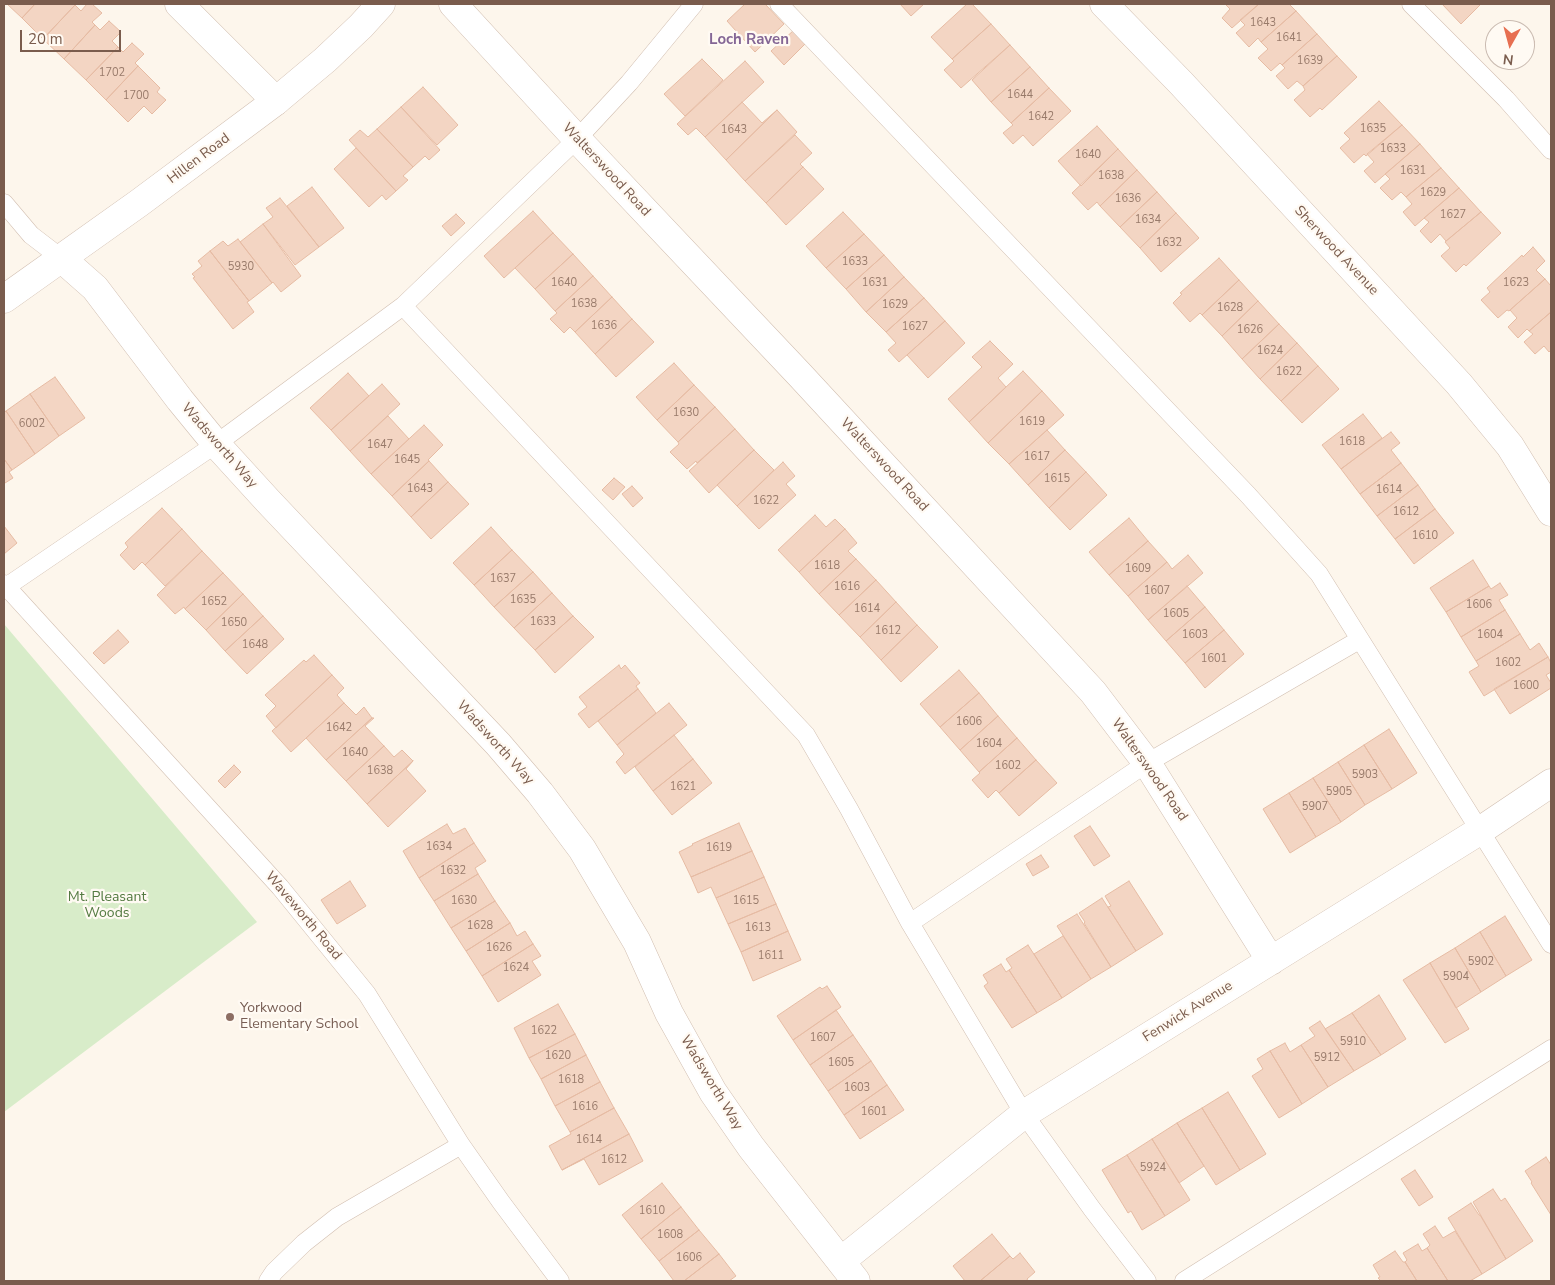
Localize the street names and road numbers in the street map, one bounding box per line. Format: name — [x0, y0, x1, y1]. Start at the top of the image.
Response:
street label: Walterswood Road — [558, 120, 654, 220]
street label: Hillen Road — [165, 130, 233, 188]
street label: Sherwood Avenue — [1290, 203, 1382, 299]
street label: Wadsworth Way — [177, 400, 261, 492]
street label: Walterswood Road — [836, 415, 932, 515]
street label: Wadsworth Way — [453, 698, 537, 788]
street label: Walterswood Road — [1107, 715, 1191, 825]
street label: Waveworth Road — [261, 868, 345, 964]
street label: Fenwick Avenue — [1140, 978, 1236, 1046]
street label: Wadsworth Way — [676, 1033, 746, 1133]

